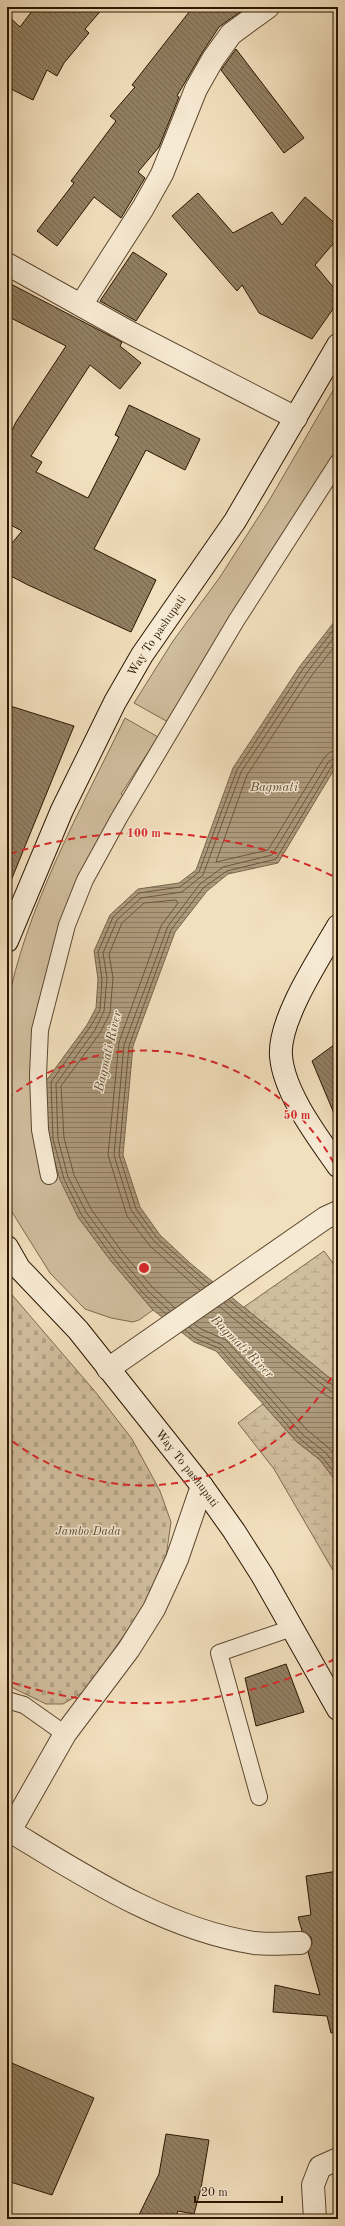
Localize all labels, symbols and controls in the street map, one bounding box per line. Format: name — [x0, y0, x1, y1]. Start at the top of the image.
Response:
street label: Way To pashupati — [126, 593, 189, 678]
water label: Bagmati — [249, 781, 299, 794]
text: 100 m — [127, 828, 161, 840]
water label: Bagmati River — [93, 1009, 124, 1094]
text: 50 m — [284, 1109, 311, 1122]
centre of rings — [137, 1261, 151, 1275]
water label: Bagmati River — [207, 1313, 276, 1381]
street label: Way To pashupati — [153, 1428, 220, 1510]
park label: Jambo Dada — [55, 1526, 121, 1538]
scale bar — [195, 2178, 282, 2204]
text: 20 m — [201, 2187, 228, 2199]

